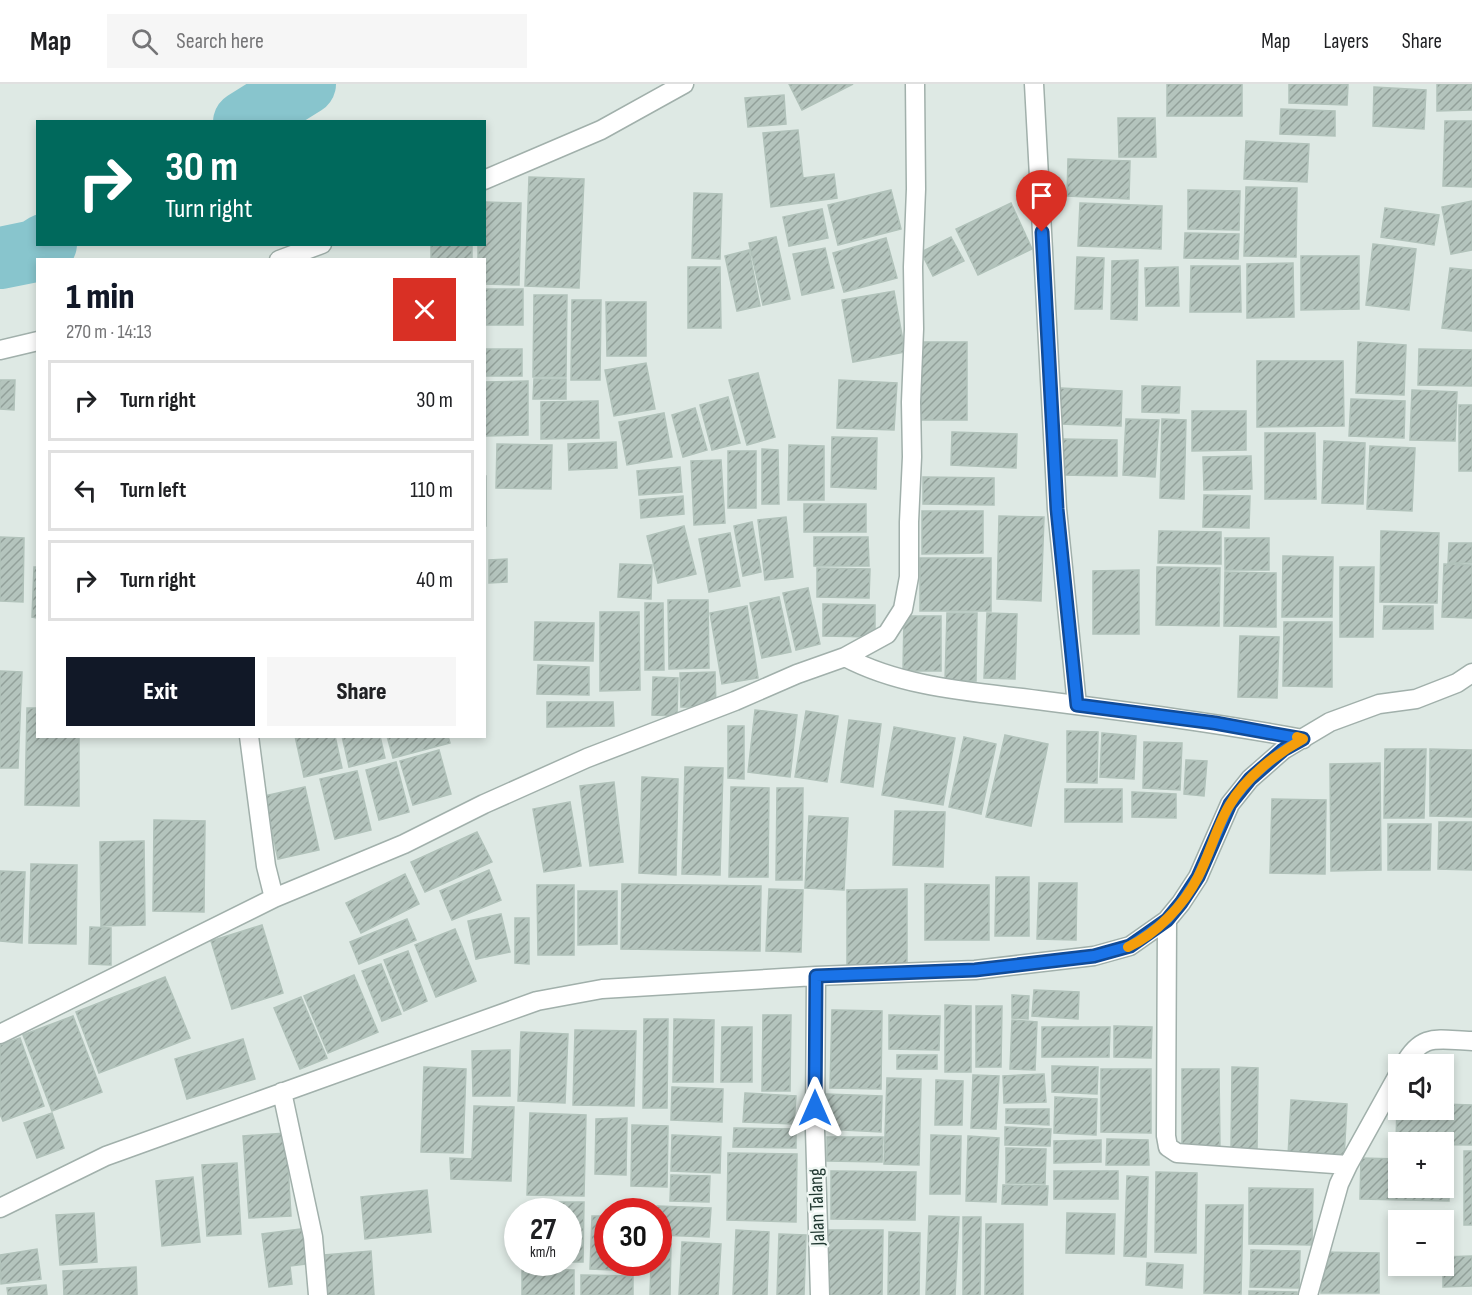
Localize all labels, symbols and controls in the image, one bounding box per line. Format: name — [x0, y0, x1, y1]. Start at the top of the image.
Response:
search box — [107, 14, 527, 68]
text: Map — [30, 25, 71, 58]
icon: search — [128, 25, 161, 58]
text: Search here — [176, 28, 264, 55]
text: Map — [1261, 29, 1290, 54]
text: Layers — [1323, 29, 1369, 54]
text: Share — [1402, 29, 1442, 54]
text: 30 m — [165, 142, 238, 193]
icon: right — [66, 144, 144, 222]
pin — [1016, 170, 1067, 232]
icon: arrive — [1025, 179, 1058, 212]
text: Turn right — [165, 193, 252, 225]
text: 1 min — [66, 276, 134, 319]
button: close — [393, 278, 456, 341]
text: 270 m · 14:13 — [66, 320, 152, 344]
icon: right — [69, 384, 102, 417]
text: Turn right — [120, 387, 196, 414]
text: 30 m — [416, 387, 453, 414]
icon: left — [69, 474, 102, 507]
text: Turn left — [120, 477, 186, 504]
text: 110 m — [410, 477, 453, 504]
icon: right — [69, 564, 102, 597]
text: Turn right — [120, 567, 196, 594]
text: 40 m — [416, 567, 453, 594]
button: Exit — [66, 657, 255, 726]
button: Share — [267, 657, 456, 726]
map controls — [1388, 1054, 1454, 1276]
button: sound — [1388, 1054, 1454, 1120]
position arrow — [783, 1076, 847, 1140]
button: + — [1388, 1132, 1454, 1198]
street label: Jalan Talang — [804, 1168, 830, 1247]
speed limit sign: 30 — [594, 1198, 672, 1276]
button: − — [1388, 1210, 1454, 1276]
text: 27 — [530, 1212, 556, 1248]
text: km/h — [530, 1243, 556, 1262]

